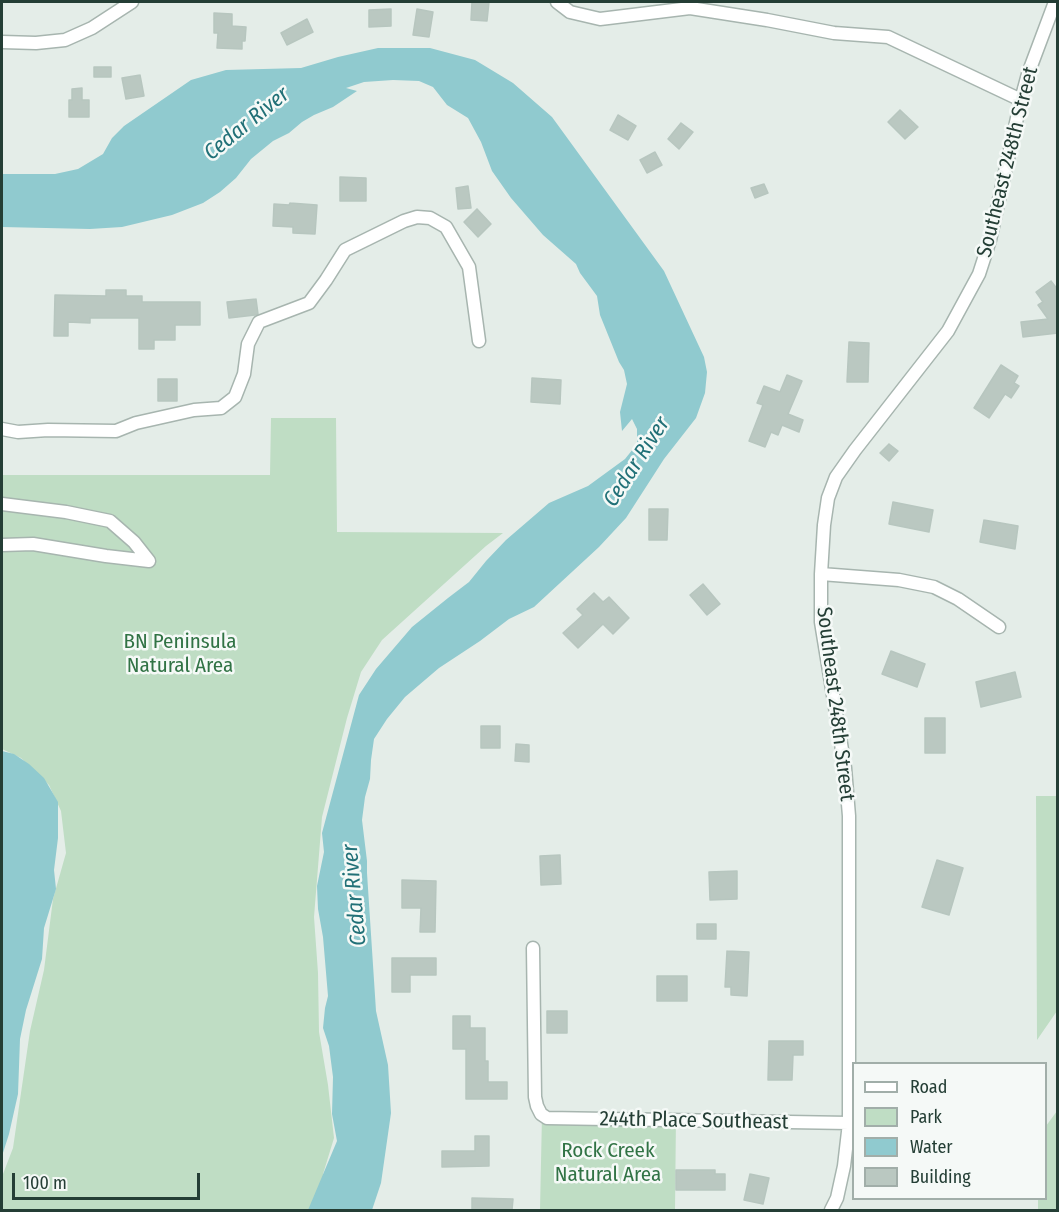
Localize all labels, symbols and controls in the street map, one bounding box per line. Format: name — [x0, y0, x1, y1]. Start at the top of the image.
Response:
street label: Southeast 248th Street — [972, 64, 1044, 260]
water label: Cedar River — [199, 82, 295, 166]
water label: Cedar River — [598, 412, 676, 512]
street label: Southeast 248th Street — [811, 605, 859, 803]
park label: BN Peninsula Natural Area — [123, 629, 237, 679]
water label: Cedar River — [337, 843, 373, 947]
legend — [852, 1062, 1047, 1200]
text: Road — [910, 1076, 947, 1098]
text: Park — [910, 1106, 942, 1128]
street label: 244th Place Southeast — [599, 1107, 789, 1135]
text: Water — [910, 1136, 953, 1158]
park label: Rock Creek Natural Area — [555, 1138, 661, 1188]
scale bar — [15, 1161, 202, 1199]
text: Building — [910, 1166, 971, 1188]
text: 100 m — [23, 1172, 67, 1194]

